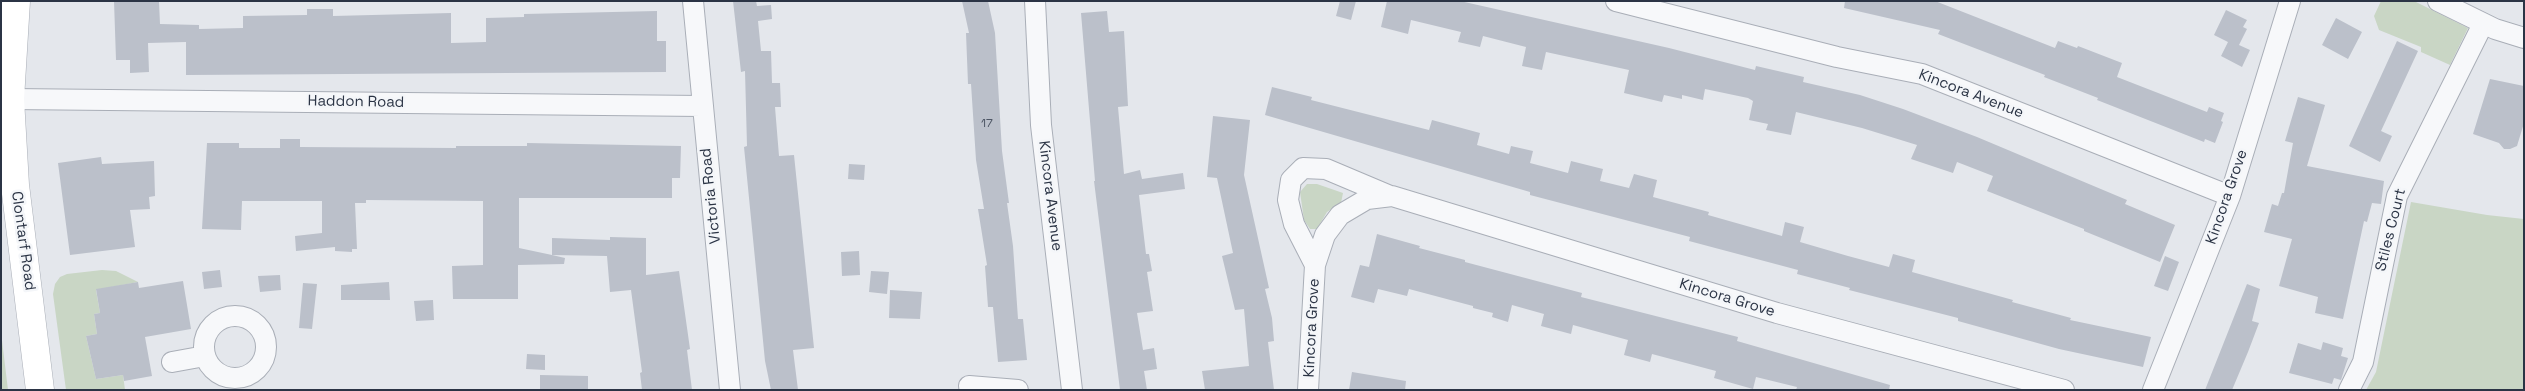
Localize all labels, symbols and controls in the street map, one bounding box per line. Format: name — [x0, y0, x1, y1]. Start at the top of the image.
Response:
street label: Kincora Avenue — [1916, 66, 2026, 122]
street label: Haddon Road — [307, 92, 405, 112]
house number: 17 — [981, 117, 993, 131]
street label: Kincora Avenue — [1034, 140, 1066, 252]
street label: Victoria Road — [697, 147, 725, 245]
street label: Kincora Grove — [2202, 147, 2252, 247]
street label: Stiles Court — [2372, 187, 2410, 273]
street label: Clontarf Road — [7, 190, 39, 292]
street label: Kincora Grove — [1677, 275, 1777, 321]
street label: Kincora Grove — [1300, 278, 1324, 378]

